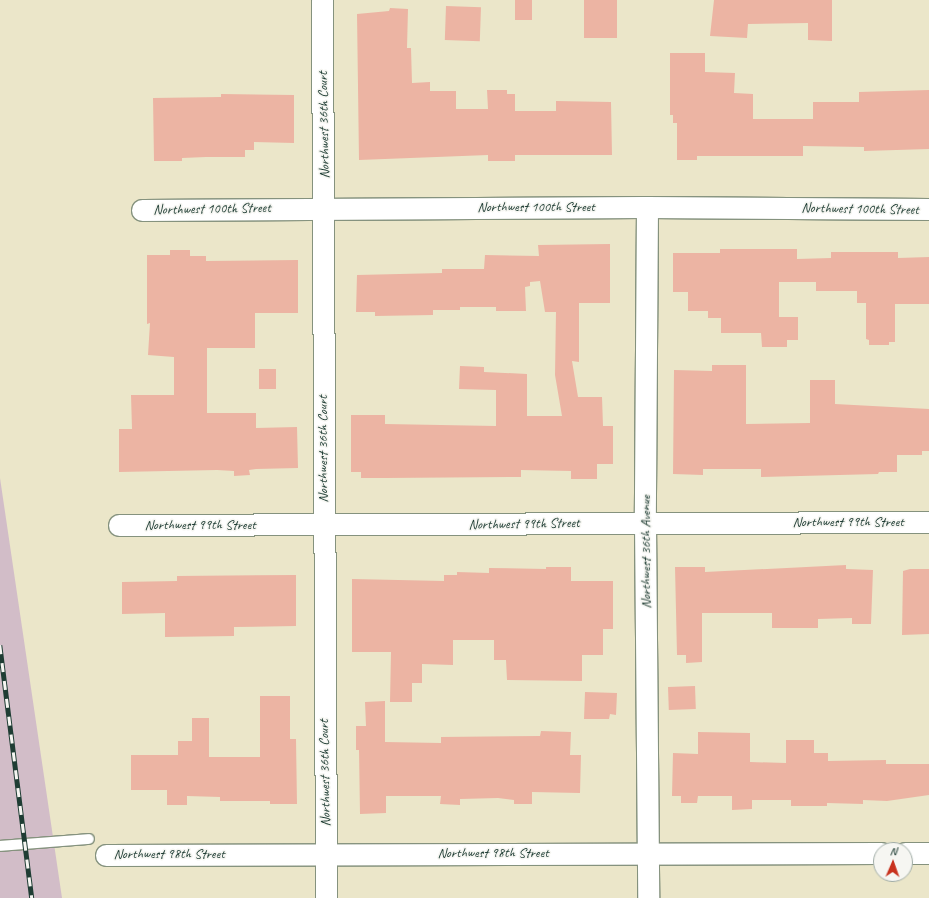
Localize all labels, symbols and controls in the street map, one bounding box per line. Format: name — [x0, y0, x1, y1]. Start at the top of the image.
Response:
street label: Northwest 36th Court — [315, 71, 333, 179]
street label: Northwest 100th Street — [477, 199, 595, 215]
street label: Northwest 100th Street — [153, 200, 271, 218]
street label: Northwest 100th Street — [801, 200, 919, 218]
street label: Northwest 36th Court — [315, 395, 331, 503]
street label: Northwest 36th Avenue — [638, 495, 654, 609]
street label: Northwest 99th Street — [792, 514, 904, 530]
street label: Northwest 99th Street — [468, 515, 580, 533]
street label: Northwest 99th Street — [144, 517, 256, 533]
street label: Northwest 36th Court — [316, 719, 334, 827]
north arrow — [873, 842, 913, 882]
text: N — [890, 844, 897, 858]
street label: Northwest 98th Street — [437, 845, 549, 861]
street label: Northwest 98th Street — [113, 846, 225, 862]

